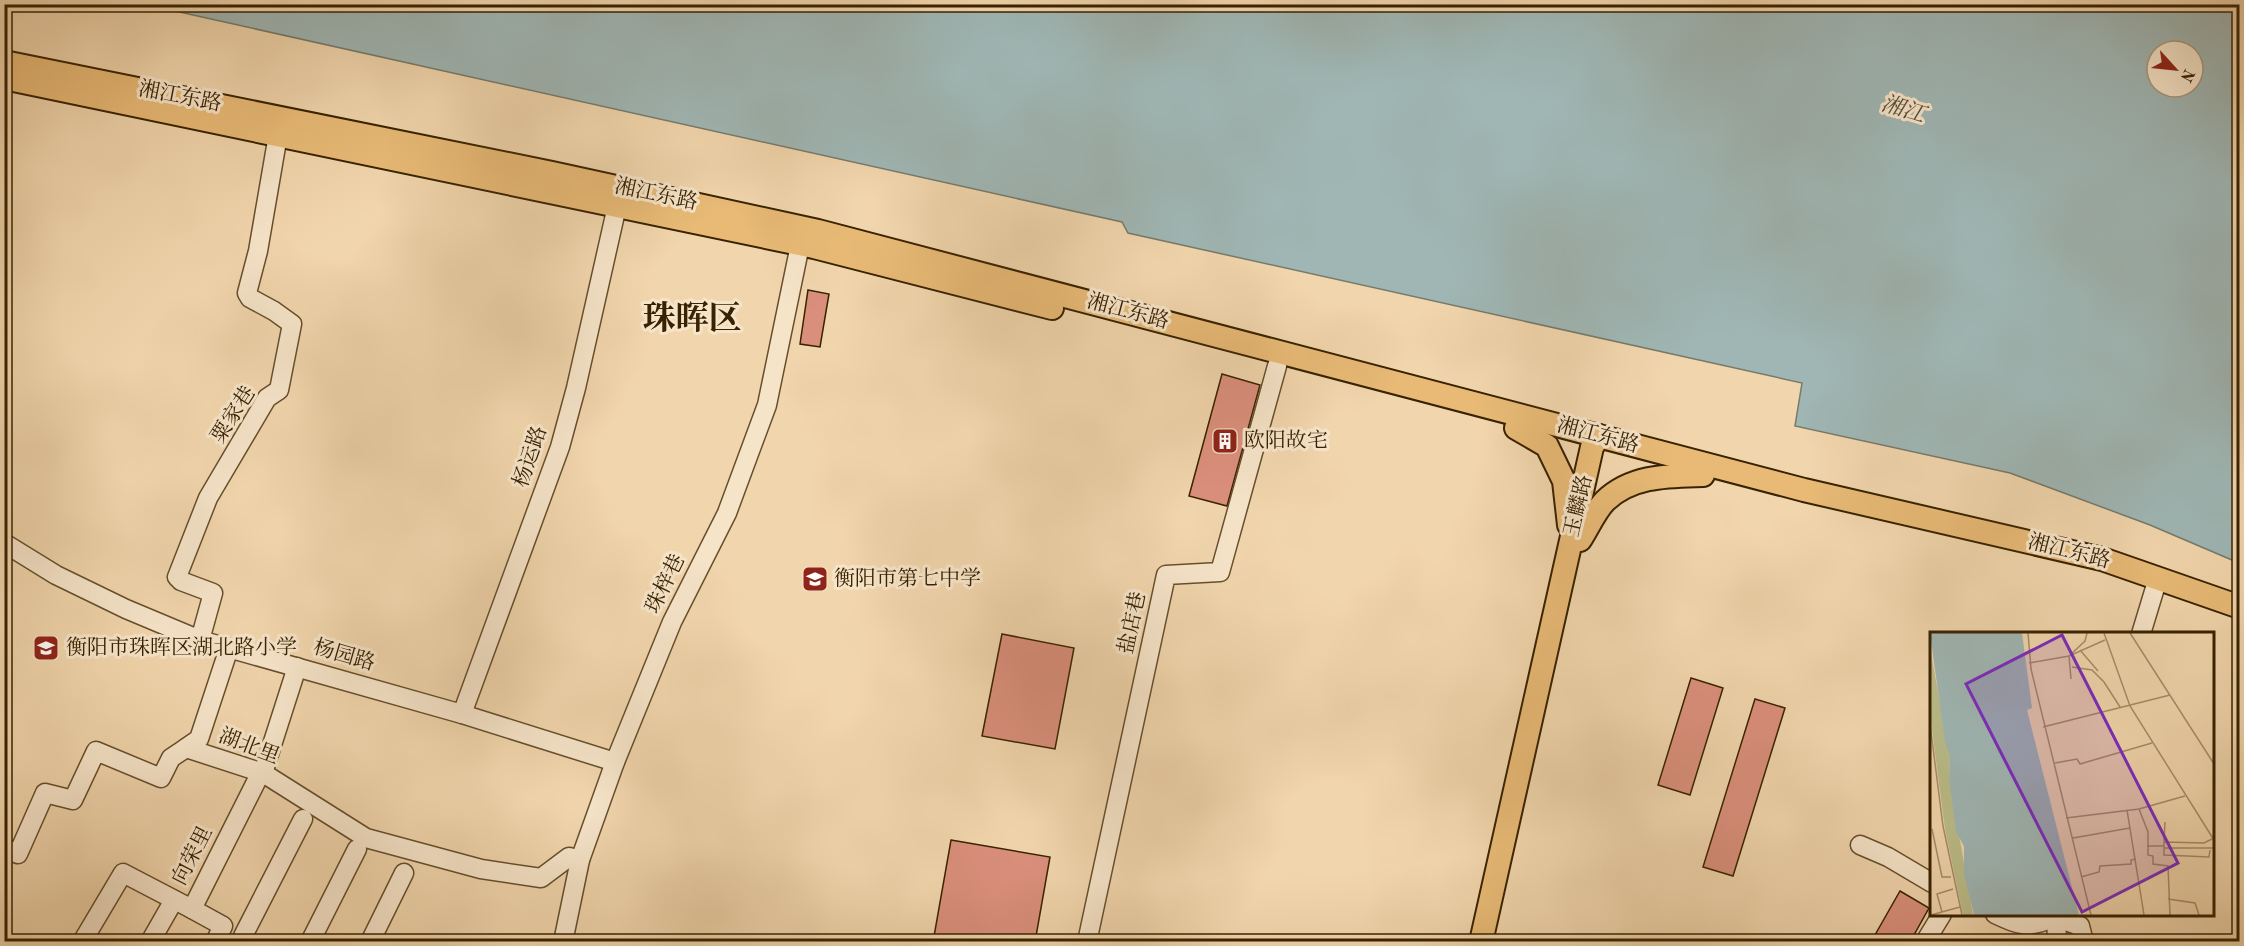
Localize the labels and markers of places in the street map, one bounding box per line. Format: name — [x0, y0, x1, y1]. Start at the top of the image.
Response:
building icon: 欧阳故宅 — [1210, 426, 1240, 456]
place label: 欧阳故宅 — [1244, 429, 1328, 452]
school or university icon: 衡阳市第七中学 — [800, 564, 830, 594]
place label: 衡阳市第七中学 — [834, 567, 981, 590]
school or university icon: 衡阳市珠晖区湖北路小学 — [31, 633, 61, 663]
place label: 衡阳市珠晖区湖北路小学 — [66, 636, 297, 659]

